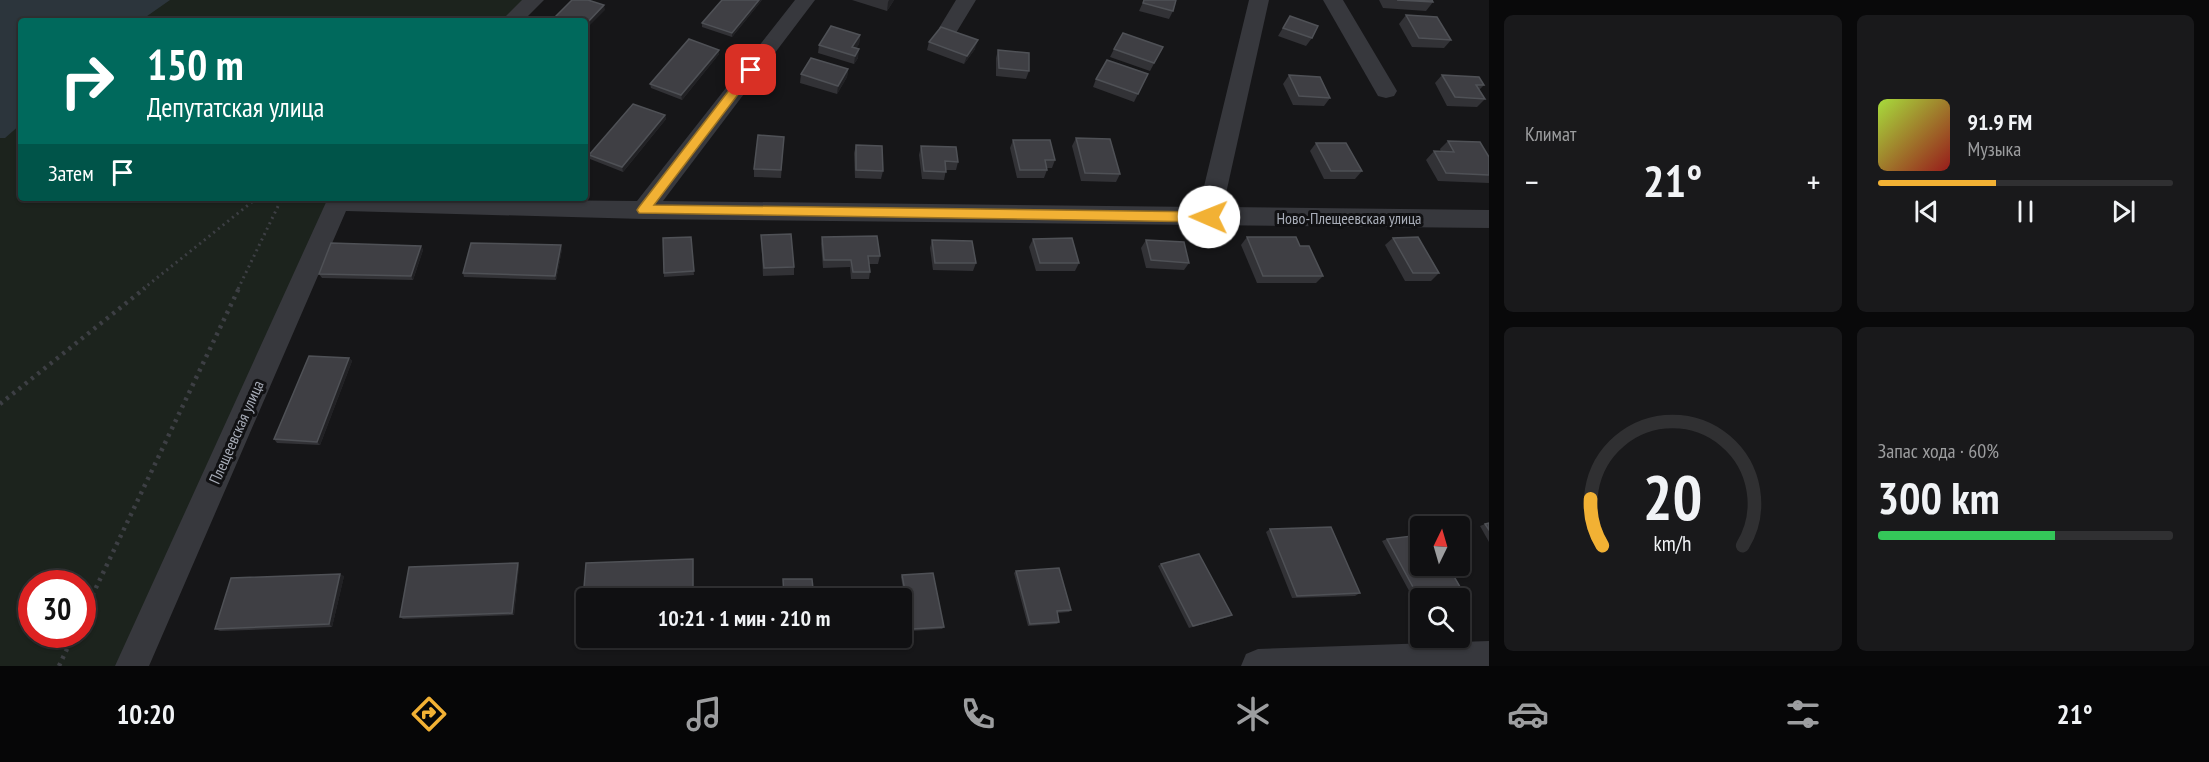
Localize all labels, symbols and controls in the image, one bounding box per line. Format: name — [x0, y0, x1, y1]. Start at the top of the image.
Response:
text: 150 m — [147, 37, 244, 92]
icon: right — [48, 42, 126, 120]
pin — [725, 44, 776, 95]
icon: arrive — [734, 53, 767, 86]
text: Депутатская улица — [147, 90, 324, 124]
text: 91.9 FM — [1968, 108, 2032, 136]
text: Климат — [1525, 121, 1576, 147]
text: Музыка — [1968, 136, 2021, 162]
text: 21° — [1643, 151, 1702, 209]
icon: arrive — [106, 156, 139, 189]
text: Затем — [48, 159, 94, 187]
text: − — [1525, 160, 1539, 203]
text: + — [1807, 160, 1821, 203]
position arrow — [1177, 185, 1241, 249]
icon: previous — [1910, 195, 1943, 228]
icon: pause — [2009, 195, 2042, 228]
icon: next — [2107, 195, 2140, 228]
street label: Ново-Плещеевская улица — [1277, 208, 1421, 228]
street label: Плещеевская улица — [204, 377, 268, 487]
text: Запас хода · 60% — [1878, 438, 1999, 464]
text: 20 — [1643, 456, 1703, 537]
text: 300 km — [1878, 468, 2000, 526]
north arrow — [1410, 516, 1470, 576]
map controls — [1410, 516, 1470, 648]
text: km/h — [1654, 529, 1692, 557]
speed limit sign: 30 — [18, 570, 96, 648]
button: search — [1410, 588, 1470, 648]
text: 10:21 · 1 мин · 210 m — [658, 604, 830, 632]
icon: directions — [408, 693, 450, 735]
icon: music — [683, 693, 725, 735]
icon: phone — [957, 693, 999, 735]
icon: climate — [1232, 693, 1274, 735]
icon: car — [1507, 693, 1549, 735]
icon: filters — [1782, 693, 1824, 735]
text: 10:20 — [116, 697, 175, 731]
text: 21° — [2057, 697, 2092, 731]

